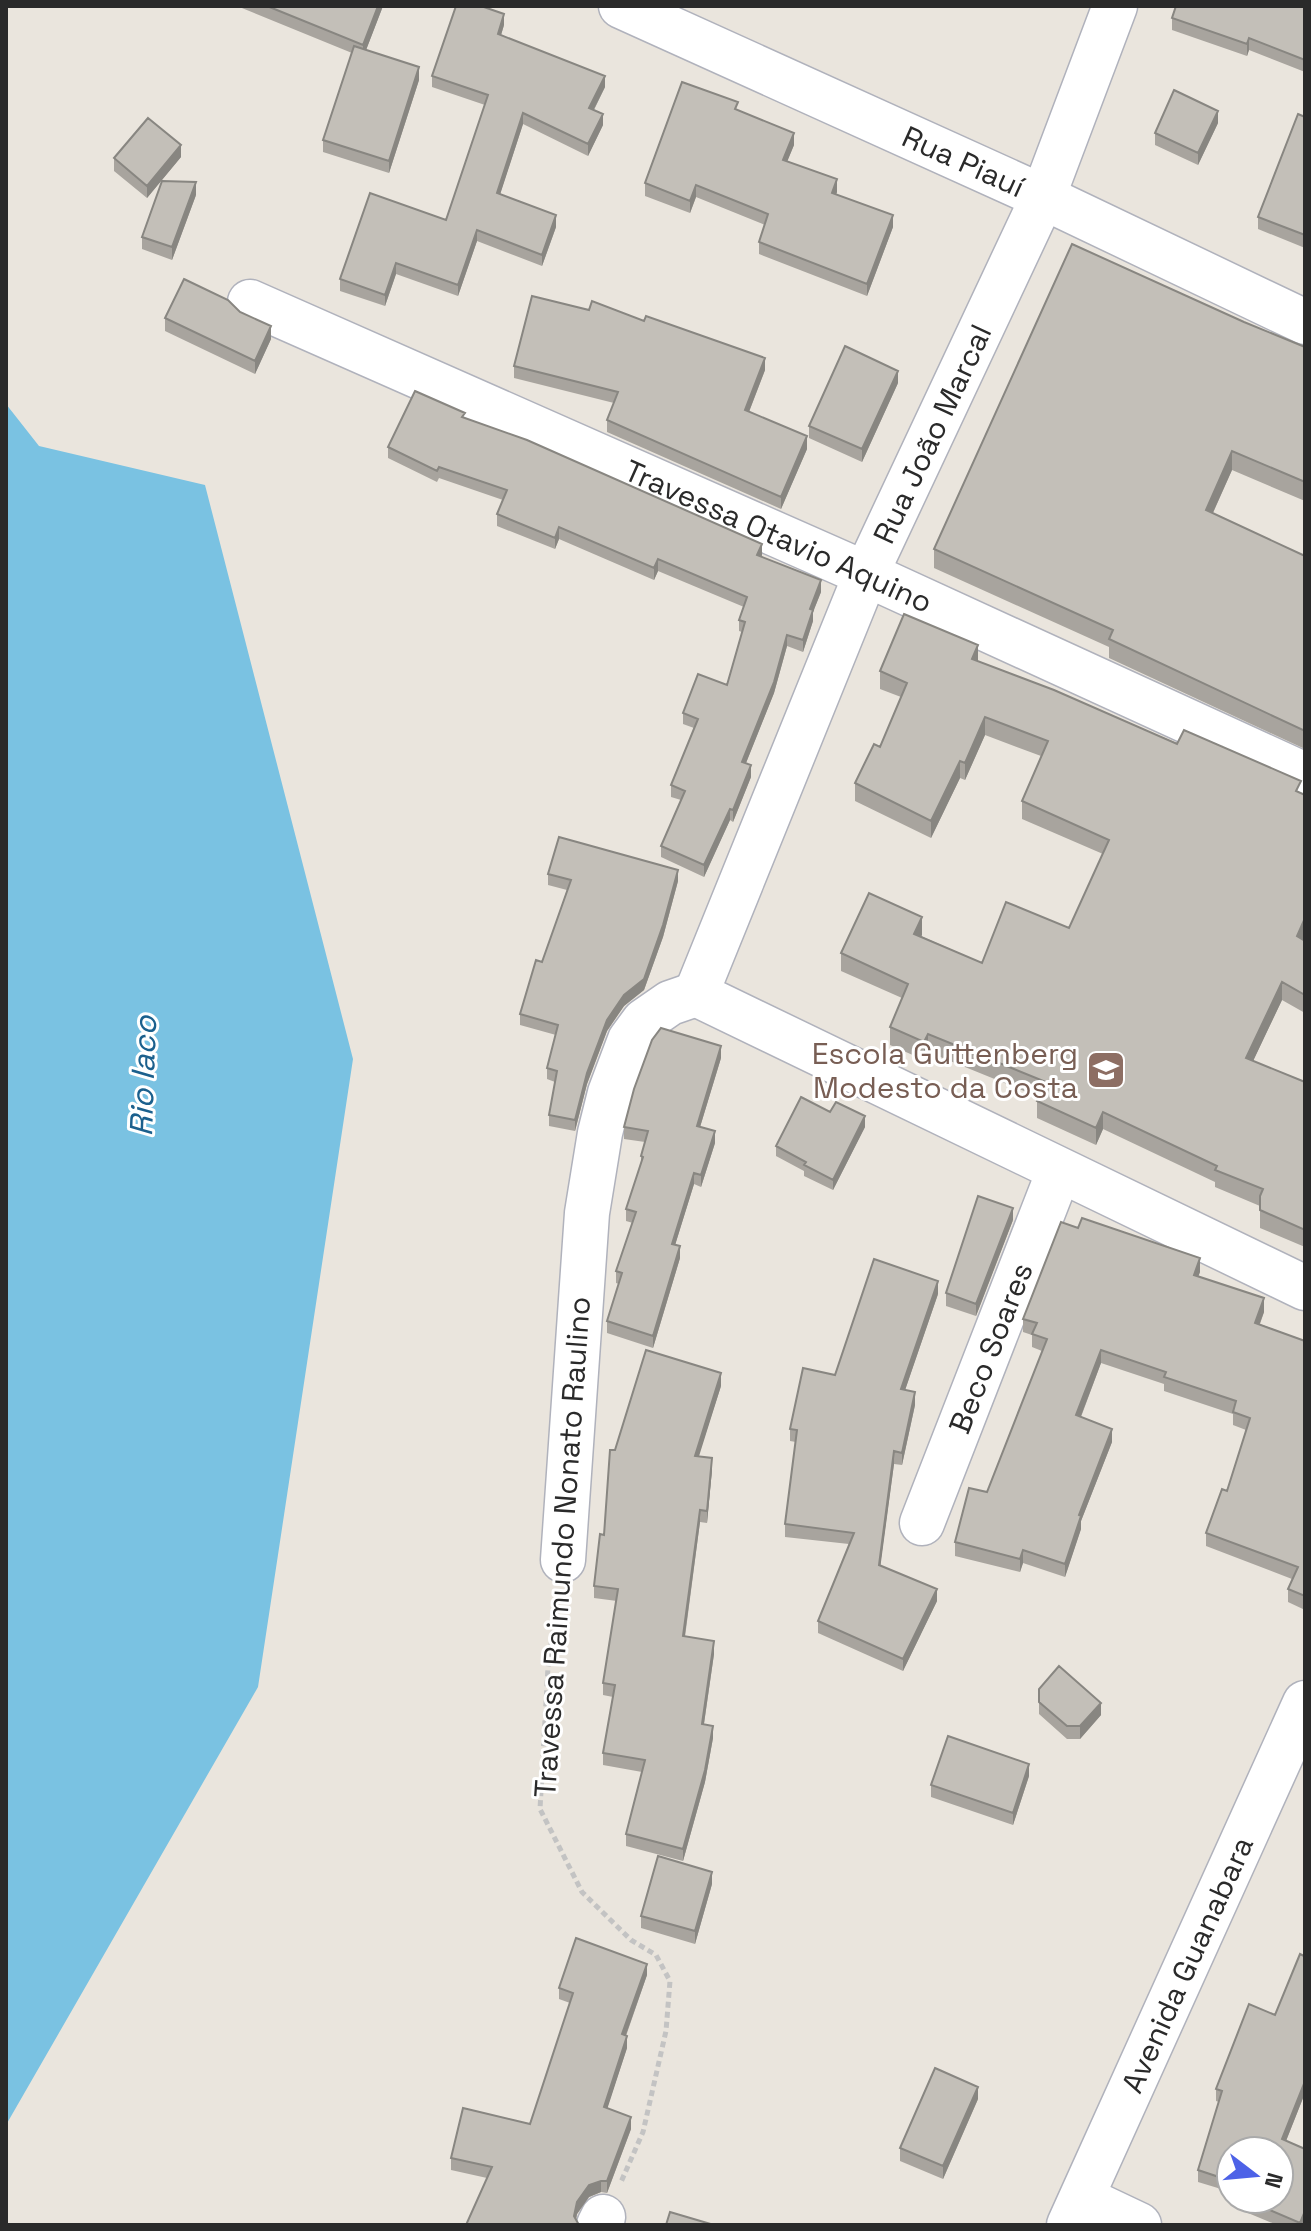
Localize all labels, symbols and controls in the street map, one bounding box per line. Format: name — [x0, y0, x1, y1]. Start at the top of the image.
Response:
street label: Rua Piauí — [896, 116, 1032, 206]
street label: Rua João Marcal — [864, 318, 1000, 550]
street label: Travessa Otavio Aquino — [619, 450, 939, 621]
water label: Rio Iaco — [121, 1014, 165, 1137]
place label: Escola Guttenberg Modesto da Costa — [812, 1034, 1078, 1107]
school or university icon: Escola Guttenberg Modesto da Costa — [1085, 1049, 1127, 1091]
street label: Beco Soares — [939, 1257, 1041, 1439]
street label: Travessa Raimundo Nonato Raulino — [525, 1295, 599, 1799]
street label: Avenida Guanabara — [1112, 1830, 1262, 2099]
north arrow — [1215, 2135, 1295, 2215]
text: N — [1259, 2170, 1290, 2191]

